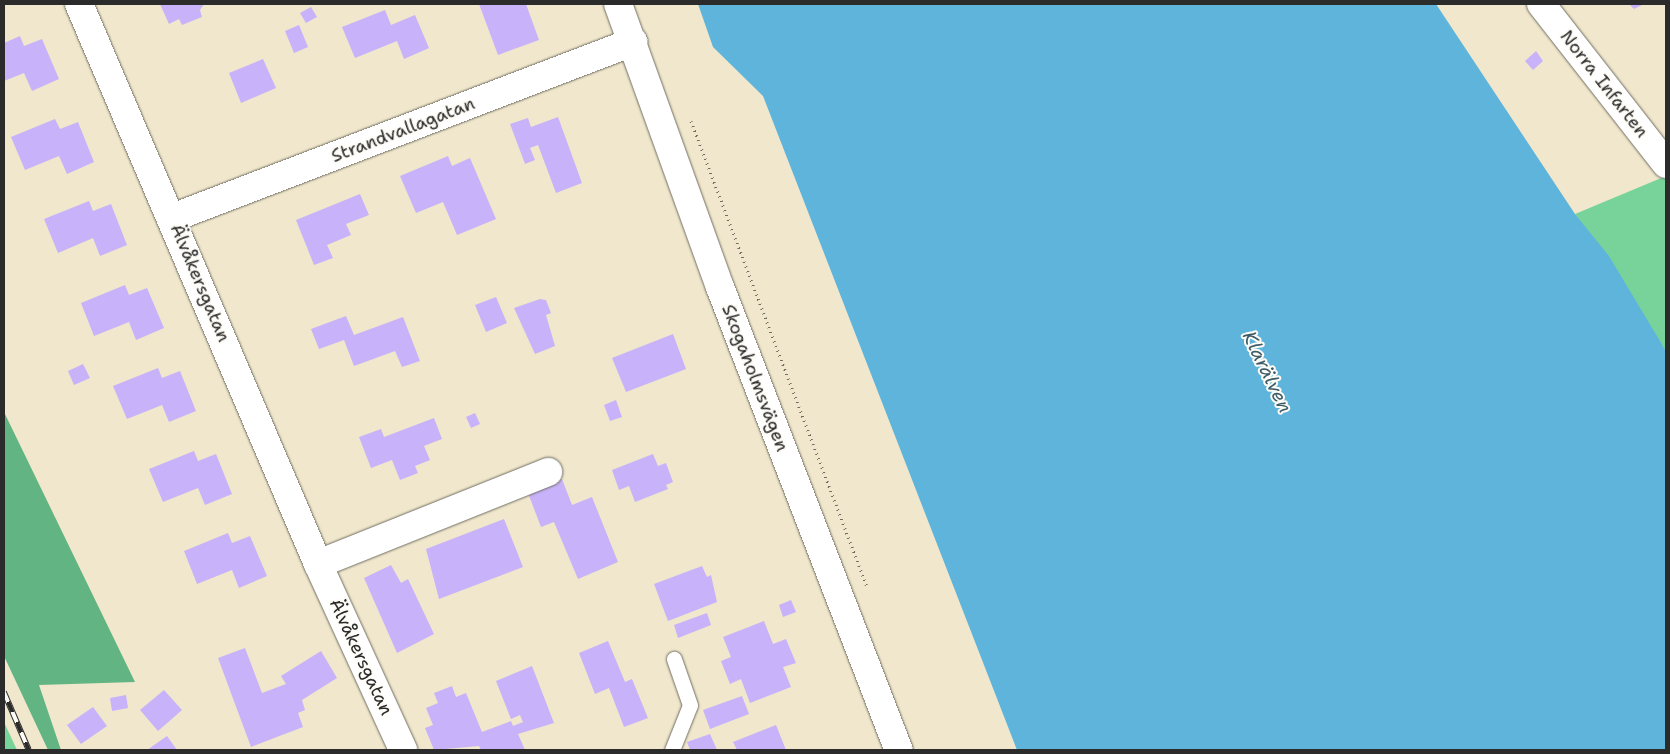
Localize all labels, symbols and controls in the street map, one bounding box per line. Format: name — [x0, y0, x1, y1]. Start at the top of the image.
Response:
street label: Norra Infarten — [1555, 26, 1653, 142]
street label: Strandvallagatan — [328, 93, 478, 167]
street label: Älvåkersgatan — [165, 221, 235, 345]
street label: Skogaholmsvägen — [717, 301, 793, 455]
water label: Klarälven — [1237, 327, 1297, 417]
street label: Älvåkersgatan — [325, 595, 397, 719]

